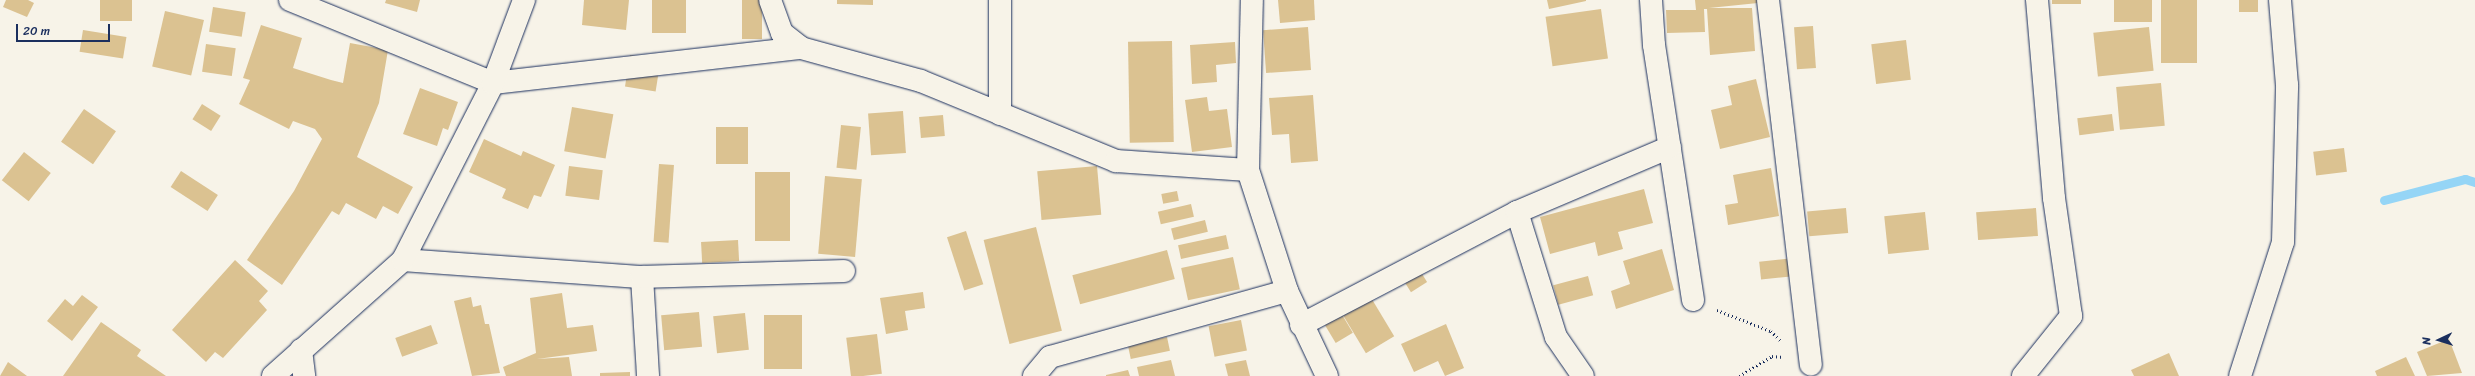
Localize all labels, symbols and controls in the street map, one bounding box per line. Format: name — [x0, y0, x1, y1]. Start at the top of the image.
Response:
scale bar — [18, 16, 112, 42]
text: 20 m — [23, 20, 50, 42]
north arrow — [2419, 320, 2459, 360]
text: N — [2417, 336, 2436, 345]

